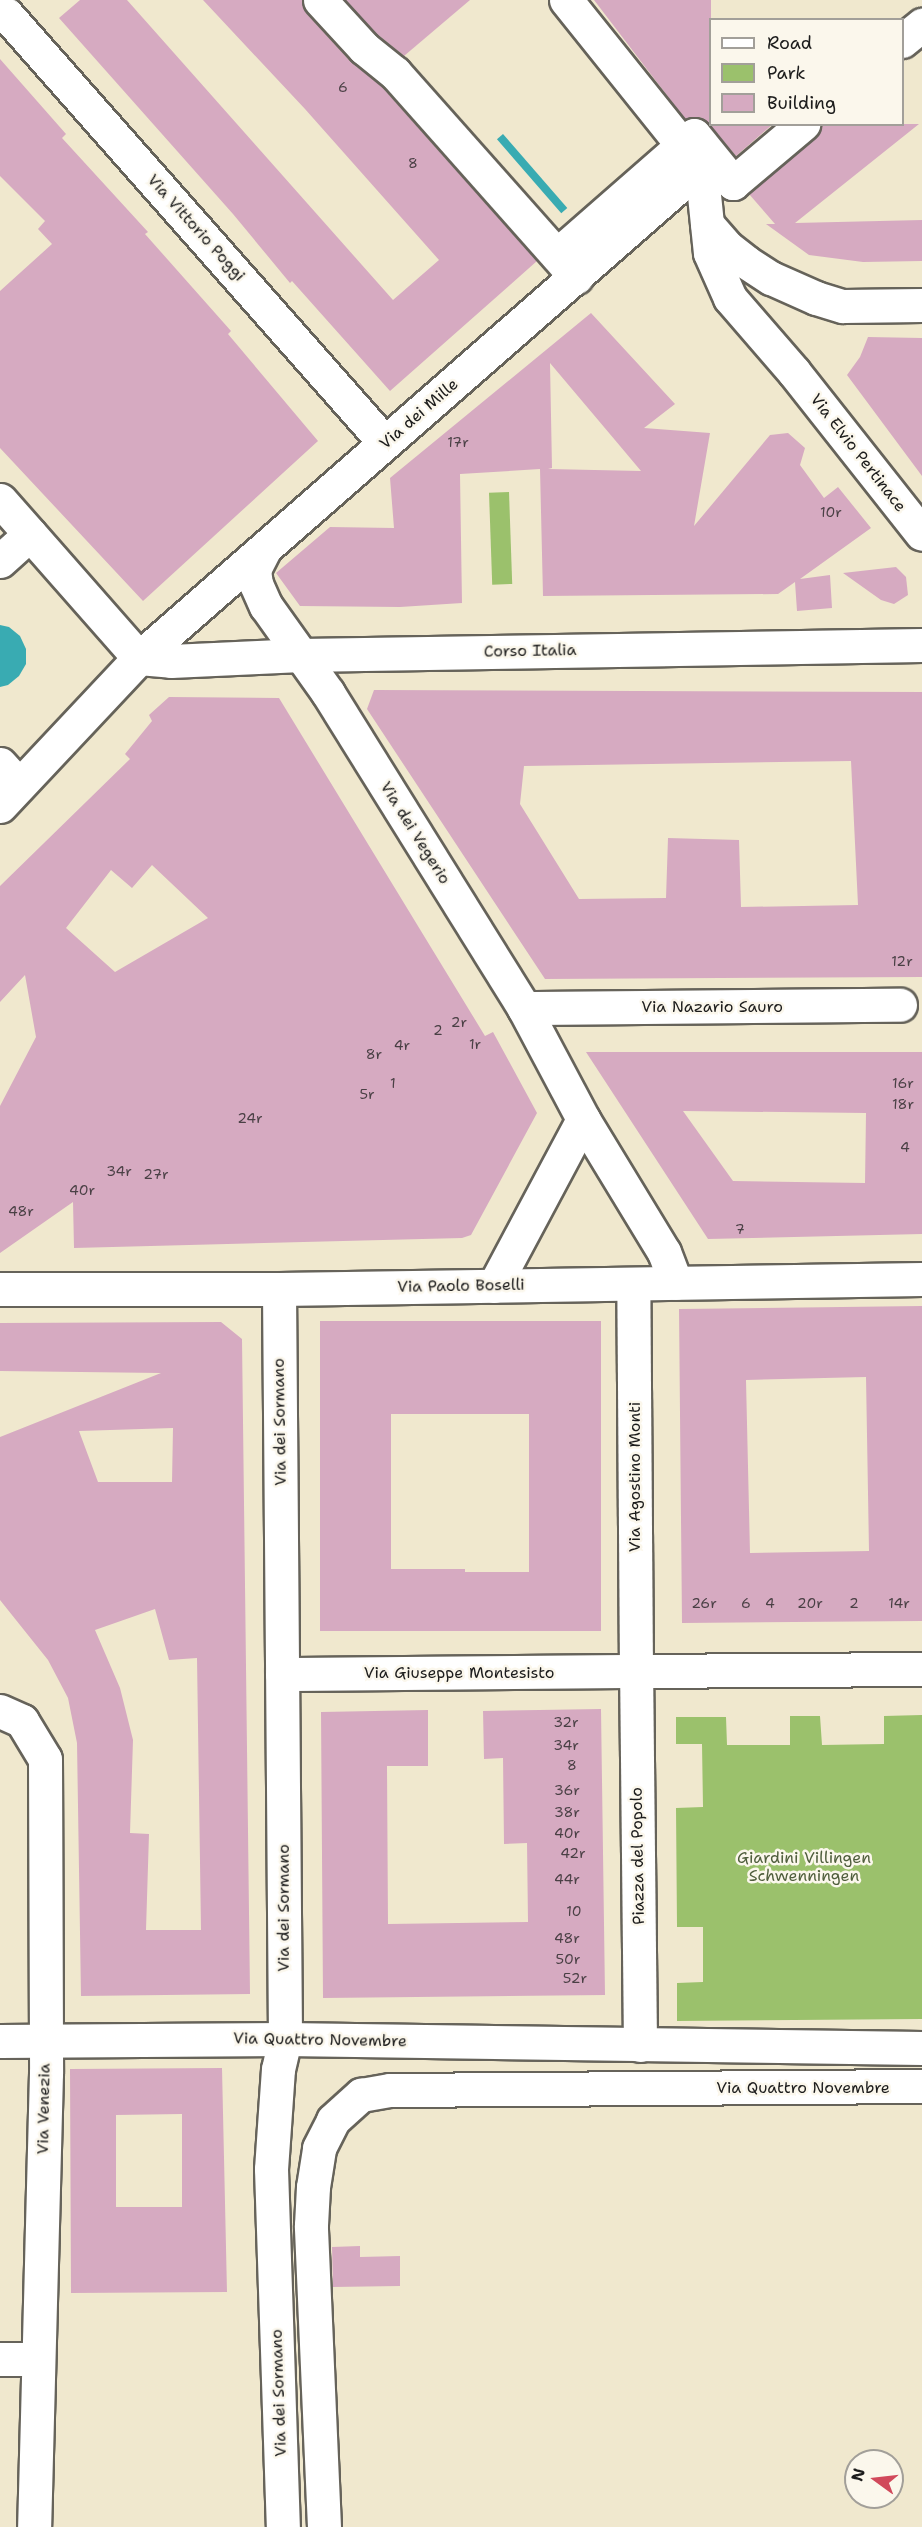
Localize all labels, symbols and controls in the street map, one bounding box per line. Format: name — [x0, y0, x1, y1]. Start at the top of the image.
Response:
legend — [709, 18, 904, 126]
text: Road — [767, 31, 812, 55]
text: Park — [767, 61, 806, 85]
house number: 6 — [338, 79, 348, 95]
text: Building — [767, 91, 836, 115]
house number: 8 — [408, 155, 418, 171]
street label: Via Vittorio Poggi — [143, 171, 249, 285]
street label: Via dei Mille — [376, 375, 462, 453]
street label: Via Elvio Pertinace — [806, 390, 910, 516]
house number: 17r — [447, 434, 469, 450]
house number: 10r — [820, 504, 842, 520]
street label: Corso Italia — [484, 641, 576, 661]
street label: Via dei Vegerio — [376, 778, 454, 888]
house number: 12r — [891, 953, 913, 969]
street label: Via Nazario Sauro — [641, 997, 783, 1017]
house number: 2r — [451, 1014, 467, 1030]
house number: 2 — [433, 1022, 443, 1038]
house number: 1r — [469, 1036, 481, 1052]
house number: 4r — [394, 1037, 410, 1053]
house number: 8r — [366, 1046, 382, 1062]
house number: 1 — [390, 1075, 396, 1091]
house number: 16r — [892, 1075, 914, 1091]
house number: 5r — [359, 1086, 375, 1102]
house number: 18r — [892, 1096, 914, 1112]
house number: 24r — [237, 1110, 263, 1126]
house number: 4 — [900, 1139, 910, 1155]
house number: 34r — [106, 1163, 132, 1179]
house number: 27r — [143, 1166, 169, 1182]
house number: 40r — [69, 1182, 95, 1198]
house number: 48r — [8, 1203, 34, 1219]
house number: 7 — [735, 1221, 745, 1237]
street label: Via Paolo Boselli — [397, 1275, 525, 1297]
street label: Via dei Sormano — [269, 1358, 291, 1486]
street label: Via Agostino Monti — [625, 1402, 645, 1552]
house number: 26r — [691, 1595, 717, 1611]
house number: 6 — [741, 1595, 751, 1611]
house number: 4 — [765, 1595, 775, 1611]
house number: 20r — [797, 1595, 823, 1611]
house number: 2 — [849, 1595, 859, 1611]
house number: 14r — [888, 1595, 910, 1611]
street label: Via Giuseppe Montesisto — [364, 1663, 554, 1683]
house number: 32r — [553, 1714, 579, 1730]
house number: 34r — [553, 1737, 579, 1753]
house number: 8 — [567, 1757, 577, 1773]
house number: 36r — [554, 1782, 580, 1798]
street label: Piazza del Popolo — [627, 1787, 649, 1925]
house number: 38r — [554, 1804, 580, 1820]
house number: 40r — [554, 1825, 580, 1841]
street label: Via dei Sormano — [274, 1844, 294, 1972]
house number: 42r — [560, 1845, 586, 1861]
park label: Giardini Villingen Schwenningen — [737, 1848, 871, 1886]
house number: 44r — [554, 1871, 580, 1887]
house number: 10 — [566, 1903, 582, 1919]
house number: 48r — [554, 1930, 580, 1946]
house number: 50r — [556, 1951, 580, 1967]
house number: 52r — [563, 1970, 587, 1986]
street label: Via Quattro Novembre — [233, 2029, 407, 2051]
street label: Via Venezia — [34, 2063, 54, 2155]
street label: Via Quattro Novembre — [716, 2078, 890, 2098]
street label: Via dei Sormano — [267, 2329, 291, 2457]
north arrow — [844, 2449, 904, 2509]
text: N — [846, 2466, 870, 2484]

